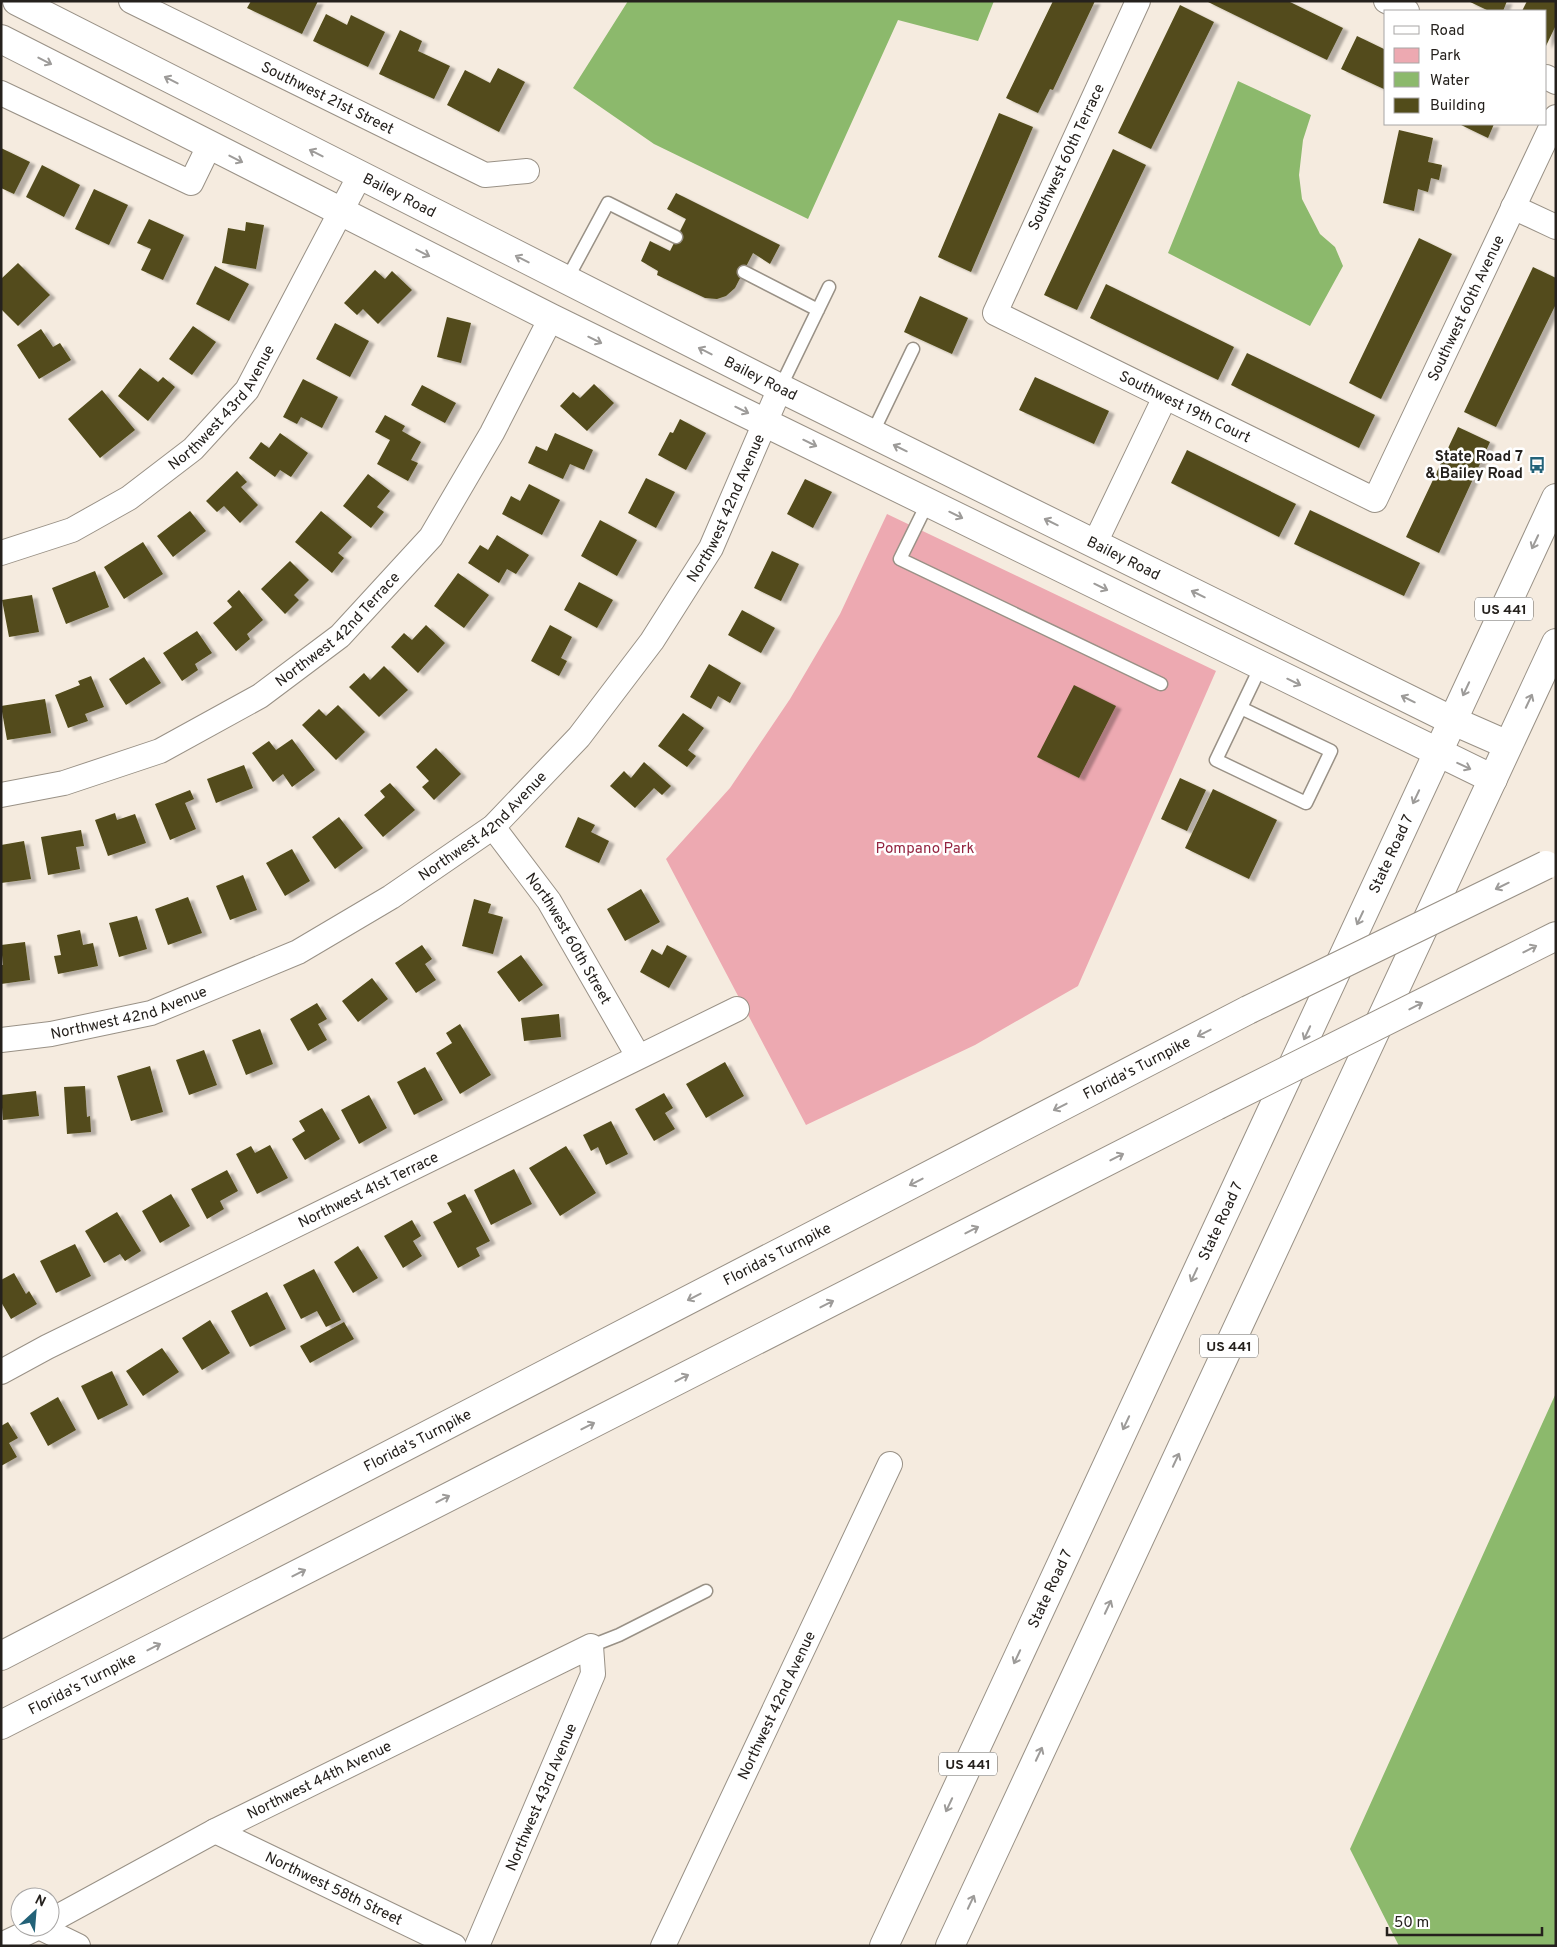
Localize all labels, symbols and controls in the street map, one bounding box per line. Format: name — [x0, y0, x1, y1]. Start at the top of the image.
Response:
legend — [1384, 10, 1547, 125]
text: Road — [1430, 22, 1465, 41]
text: Park — [1430, 47, 1461, 66]
one-way arrow — [37, 56, 52, 66]
street label: Southwest 21st Street — [257, 58, 396, 140]
text: Water — [1430, 72, 1470, 91]
one-way arrow — [164, 75, 179, 85]
street label: Southwest 60th Terrace — [1025, 81, 1110, 234]
text: Building — [1430, 97, 1485, 116]
one-way arrow — [309, 148, 324, 158]
one-way arrow — [228, 155, 243, 164]
street label: Bailey Road — [359, 170, 439, 223]
street label: Southwest 60th Avenue — [1424, 233, 1510, 385]
one-way arrow — [415, 248, 430, 258]
one-way arrow — [515, 254, 530, 263]
one-way arrow — [587, 335, 602, 345]
street label: Northwest 43rd Avenue — [165, 342, 280, 475]
one-way arrow — [698, 346, 713, 355]
street label: Bailey Road — [720, 353, 800, 406]
street label: Southwest 19th Court — [1115, 367, 1253, 448]
one-way arrow — [734, 405, 749, 415]
street label: Northwest 42nd Avenue — [684, 432, 770, 587]
one-way arrow — [802, 439, 817, 449]
one-way arrow — [893, 443, 908, 453]
place label: State Road 7 & Bailey Road — [1425, 448, 1523, 484]
bus stop icon: State Road 7 & Bailey Road — [1527, 455, 1547, 475]
one-way arrow — [948, 510, 963, 520]
one-way arrow — [1044, 517, 1059, 526]
street label: Bailey Road — [1083, 533, 1163, 586]
one-way arrow — [1530, 534, 1539, 549]
street label: Northwest 42nd Terrace — [272, 569, 405, 692]
one-way arrow — [1093, 583, 1108, 592]
one-way arrow — [1191, 589, 1206, 599]
road number: US 441 — [1475, 598, 1533, 620]
one-way arrow — [1286, 678, 1301, 688]
one-way arrow — [1461, 681, 1470, 696]
one-way arrow — [1401, 693, 1416, 703]
one-way arrow — [1525, 694, 1534, 709]
one-way arrow — [1457, 761, 1472, 771]
street label: Northwest 42nd Avenue — [416, 768, 552, 886]
one-way arrow — [1410, 789, 1420, 804]
street label: State Road 7 — [1366, 812, 1419, 897]
park label: Pompano Park — [876, 840, 975, 859]
street label: Northwest 60th Street — [520, 870, 614, 1008]
one-way arrow — [1495, 882, 1510, 892]
one-way arrow — [1354, 911, 1364, 926]
one-way arrow — [1522, 944, 1537, 954]
street label: Northwest 42nd Avenue — [49, 983, 210, 1045]
one-way arrow — [1408, 1001, 1423, 1010]
one-way arrow — [1301, 1025, 1311, 1040]
one-way arrow — [1197, 1028, 1212, 1038]
street label: Florida's Turnpike — [1080, 1033, 1194, 1105]
one-way arrow — [1053, 1103, 1068, 1112]
street label: Northwest 41st Terrace — [295, 1149, 442, 1233]
one-way arrow — [1109, 1152, 1124, 1161]
one-way arrow — [908, 1177, 923, 1187]
street label: State Road 7 — [1195, 1179, 1248, 1264]
street label: Florida's Turnpike — [721, 1220, 835, 1291]
one-way arrow — [964, 1225, 979, 1234]
one-way arrow — [1189, 1268, 1199, 1283]
one-way arrow — [686, 1292, 701, 1302]
one-way arrow — [819, 1299, 834, 1308]
road number: US 441 — [1200, 1334, 1258, 1358]
one-way arrow — [675, 1373, 690, 1383]
street label: Florida's Turnpike — [361, 1406, 475, 1477]
one-way arrow — [1121, 1415, 1130, 1430]
one-way arrow — [580, 1421, 595, 1430]
one-way arrow — [1172, 1452, 1182, 1467]
one-way arrow — [436, 1494, 451, 1504]
street label: State Road 7 — [1025, 1547, 1078, 1632]
one-way arrow — [291, 1568, 306, 1578]
one-way arrow — [1103, 1600, 1113, 1615]
street label: Northwest 42nd Avenue — [735, 1629, 821, 1783]
one-way arrow — [146, 1642, 161, 1651]
one-way arrow — [1012, 1649, 1022, 1664]
street label: Florida's Turnpike — [26, 1650, 140, 1720]
street label: Northwest 43rd Avenue — [503, 1721, 582, 1874]
street label: Northwest 44th Avenue — [244, 1738, 395, 1825]
one-way arrow — [1035, 1747, 1044, 1762]
road number: US 441 — [939, 1752, 997, 1776]
one-way arrow — [944, 1797, 953, 1812]
street label: Northwest 58th Street — [262, 1848, 405, 1931]
north arrow — [10, 1887, 60, 1937]
text: N — [32, 1892, 48, 1912]
one-way arrow — [966, 1894, 976, 1909]
scale bar — [1387, 1904, 1542, 1936]
text: 50 m — [1394, 1914, 1429, 1933]

